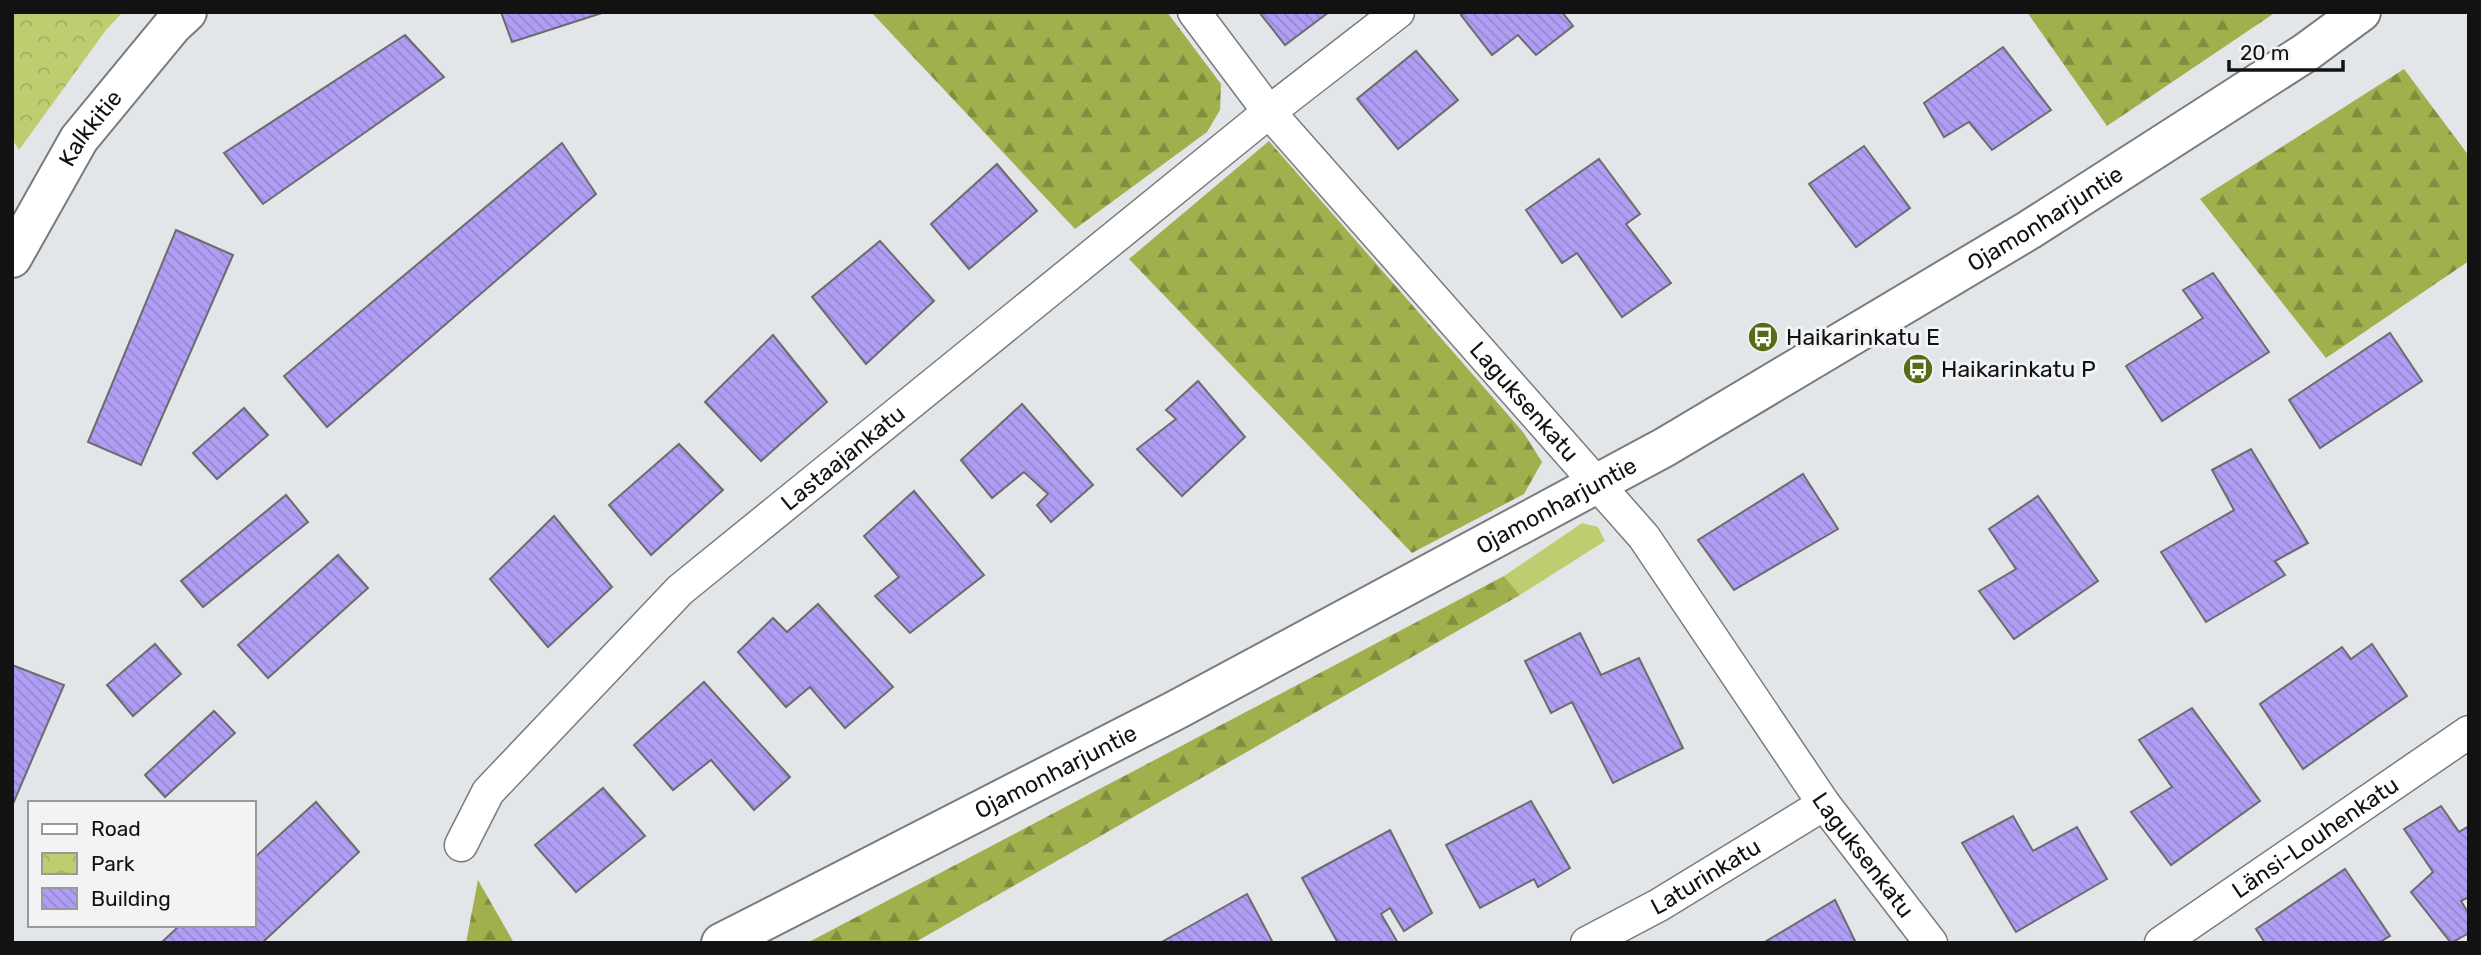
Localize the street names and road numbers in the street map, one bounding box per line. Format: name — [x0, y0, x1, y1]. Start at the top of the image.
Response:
street label: Kalkkitie — [53, 84, 128, 171]
street label: Ojamonharjuntie — [1962, 159, 2128, 278]
street label: Laguksenkatu — [1464, 336, 1585, 467]
street label: Lastaajankatu — [775, 399, 911, 516]
street label: Ojamonharjuntie — [1471, 451, 1641, 560]
street label: Ojamonharjuntie — [970, 719, 1141, 825]
street label: Länsi-Louhenkatu — [2227, 770, 2404, 904]
street label: Laguksenkatu — [1806, 787, 1920, 923]
street label: Laturinkatu — [1646, 832, 1766, 921]

